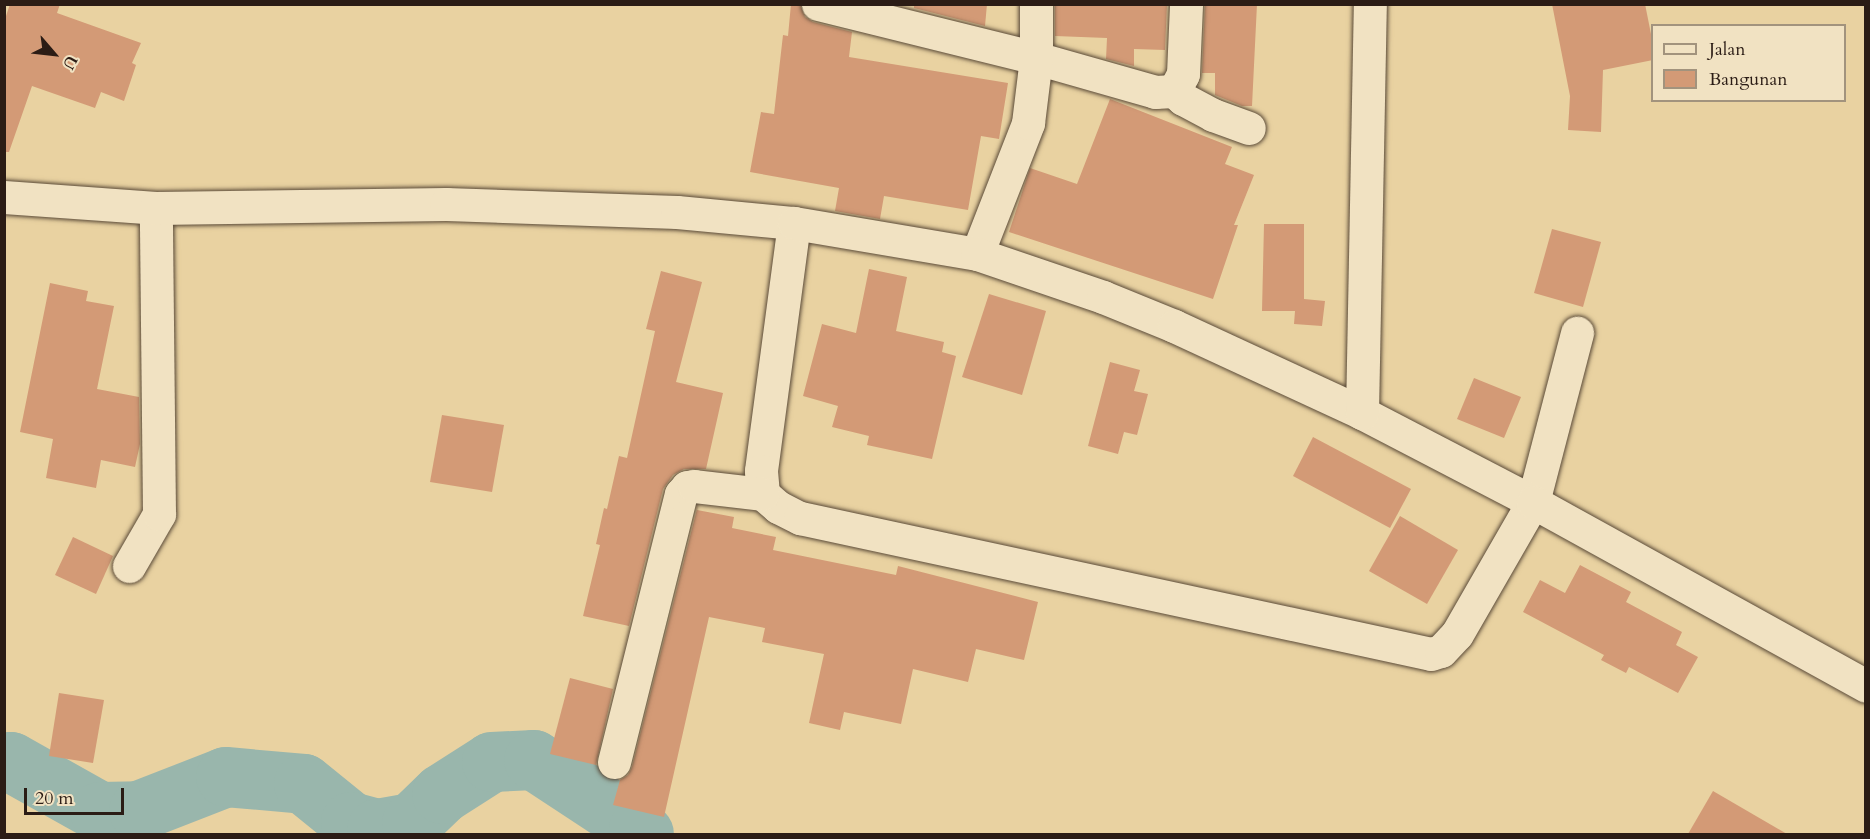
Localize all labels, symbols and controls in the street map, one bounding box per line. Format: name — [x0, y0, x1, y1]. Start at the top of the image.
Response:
north arrow — [24, 24, 84, 84]
legend — [1651, 24, 1846, 102]
text: Jalan — [1709, 37, 1745, 62]
text: U — [57, 52, 83, 73]
text: Bangunan — [1709, 67, 1787, 92]
scale bar — [27, 776, 128, 814]
text: 20 m — [35, 786, 74, 811]

